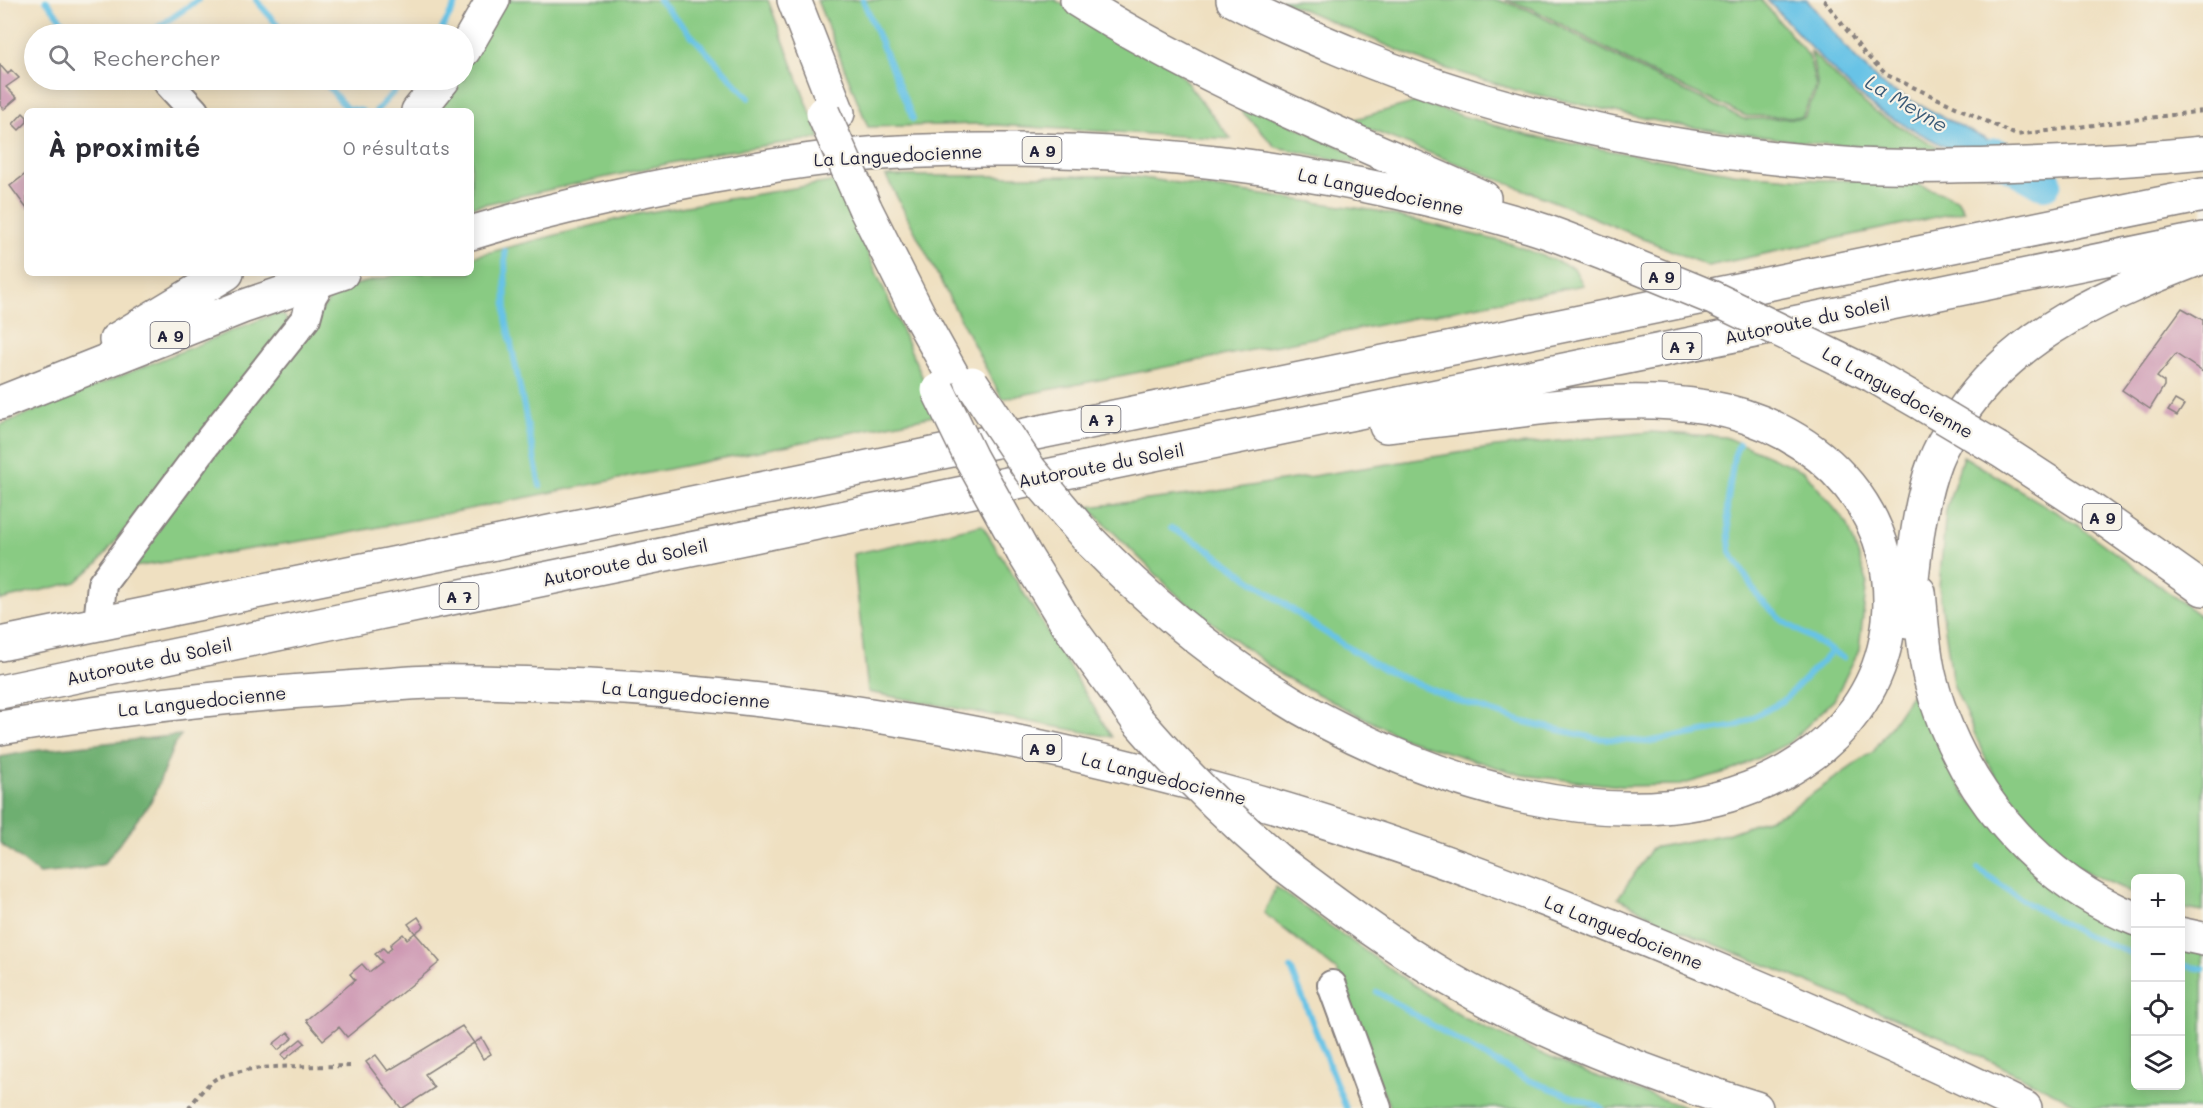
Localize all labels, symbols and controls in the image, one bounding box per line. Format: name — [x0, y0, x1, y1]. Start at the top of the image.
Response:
search box — [24, 24, 474, 90]
icon: search — [45, 41, 78, 74]
text: Rechercher — [93, 43, 221, 72]
water label: La Meyne — [1861, 68, 1953, 138]
text: À proximité — [48, 130, 200, 164]
text: 0 résultats — [343, 134, 450, 160]
road number: A 9 — [1022, 137, 1062, 163]
street label: La Languedocienne — [813, 139, 983, 171]
street label: La Languedocienne — [1296, 162, 1466, 220]
road number: A 9 — [1642, 263, 1680, 289]
street label: Autoroute du Soleil — [1722, 291, 1892, 349]
road number: A 9 — [150, 322, 190, 348]
road number: A 7 — [1662, 333, 1702, 359]
street label: La Languedocienne — [1818, 341, 1978, 443]
road number: A 7 — [1082, 406, 1120, 432]
street label: Autoroute du Soleil — [1016, 437, 1186, 493]
road number: A 9 — [2082, 504, 2122, 530]
street label: Autoroute du Soleil — [540, 533, 710, 591]
road number: A 7 — [440, 583, 478, 609]
street label: Autoroute du Soleil — [64, 632, 234, 690]
street label: La Languedocienne — [601, 675, 771, 713]
street label: La Languedocienne — [117, 680, 287, 722]
road number: A 9 — [1022, 735, 1062, 761]
street label: La Languedocienne — [1079, 746, 1249, 810]
map controls — [2131, 874, 2185, 1090]
button: + — [2131, 874, 2185, 928]
street label: La Languedocienne — [1541, 889, 1707, 975]
button: − — [2131, 928, 2185, 982]
button: locate — [2131, 982, 2185, 1036]
button: layers — [2131, 1036, 2185, 1090]

